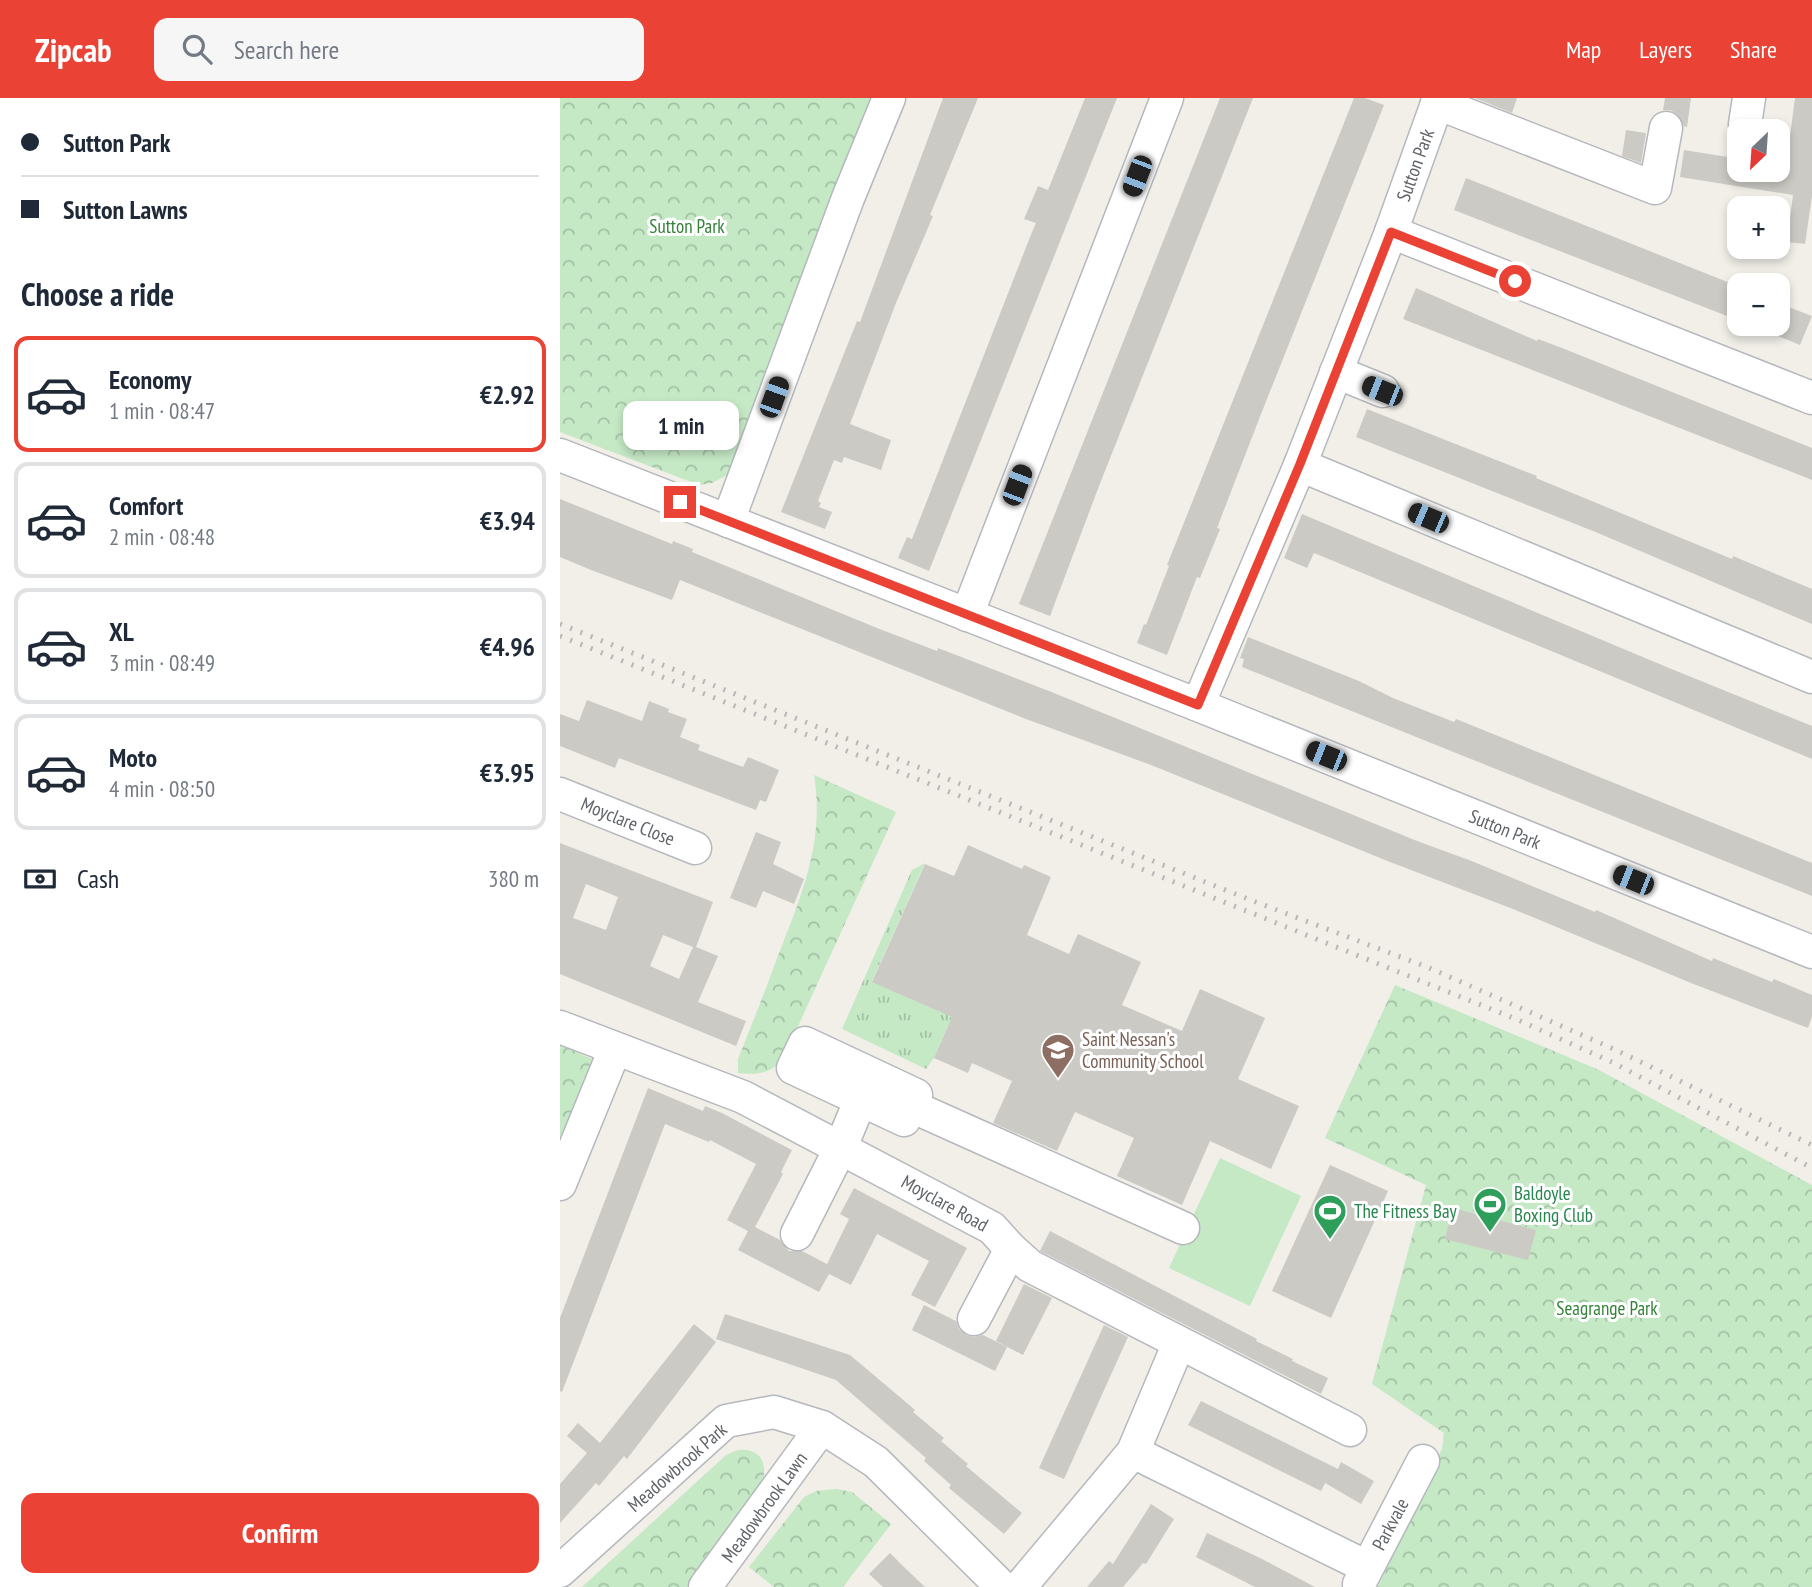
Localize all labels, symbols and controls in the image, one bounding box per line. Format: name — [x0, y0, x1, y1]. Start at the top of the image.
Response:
search box — [154, 18, 644, 81]
text: Zipcab — [35, 28, 112, 71]
icon: search — [178, 30, 216, 68]
text: Search here — [234, 33, 339, 66]
text: Map — [1566, 34, 1601, 65]
text: Layers — [1639, 34, 1692, 65]
text: Share — [1730, 34, 1777, 65]
north arrow — [1727, 119, 1790, 182]
map controls — [1727, 119, 1790, 336]
street label: Sutton Park — [1391, 125, 1439, 205]
text: Sutton Park — [63, 126, 170, 159]
car — [1120, 153, 1155, 199]
text: Sutton Lawns — [63, 193, 188, 226]
button: + — [1727, 196, 1790, 259]
park label: Sutton Park — [649, 214, 725, 238]
route start — [1499, 265, 1531, 297]
text: Choose a ride — [21, 273, 174, 315]
button: − — [1727, 273, 1790, 336]
icon: car — [25, 363, 88, 426]
text: Economy — [109, 363, 191, 396]
car — [1359, 373, 1406, 409]
car — [757, 374, 792, 420]
text: €2.92 — [480, 378, 535, 411]
text: 1 min · 08:47 — [109, 396, 215, 425]
callout: 1 min — [622, 400, 738, 450]
text: 1 min — [658, 411, 704, 440]
car — [1000, 462, 1035, 508]
route end — [664, 486, 696, 518]
icon: car — [25, 489, 88, 552]
text: Comfort — [109, 489, 183, 522]
car — [1405, 500, 1452, 536]
text: €3.94 — [480, 504, 535, 537]
text: 2 min · 08:48 — [109, 522, 215, 551]
icon: car — [25, 615, 88, 678]
text: XL — [109, 615, 134, 648]
text: €4.96 — [480, 630, 535, 663]
text: 3 min · 08:49 — [109, 648, 215, 677]
car — [1303, 738, 1350, 774]
icon: car — [25, 741, 88, 804]
text: Moto — [109, 741, 157, 774]
text: €3.95 — [480, 756, 535, 789]
text: 4 min · 08:50 — [109, 774, 215, 803]
street label: Moyclare Close — [578, 791, 678, 851]
street label: Sutton Park — [1466, 804, 1545, 854]
icon: cash — [21, 860, 59, 898]
text: Cash — [77, 862, 119, 895]
car — [1610, 862, 1657, 898]
text: 380 m — [488, 864, 539, 893]
place label: Saint Nessan's Community School — [1082, 1027, 1204, 1073]
school or university icon: Saint Nessan's Community School — [1039, 1031, 1077, 1080]
street label: Moyclare Road — [897, 1169, 993, 1237]
place label: Baldoyle Boxing Club — [1514, 1181, 1593, 1227]
sports icon: Baldoyle Boxing Club — [1471, 1185, 1509, 1234]
sports icon: The Fitness Bay — [1311, 1192, 1349, 1241]
place label: The Fitness Bay — [1354, 1199, 1458, 1223]
park label: Seagrange Park — [1556, 1296, 1658, 1320]
street label: Meadowbrook Park — [622, 1417, 732, 1517]
street label: Meadowbrook Lawn — [716, 1447, 812, 1567]
button: Confirm — [21, 1493, 539, 1573]
street label: Parkvale — [1366, 1494, 1414, 1554]

